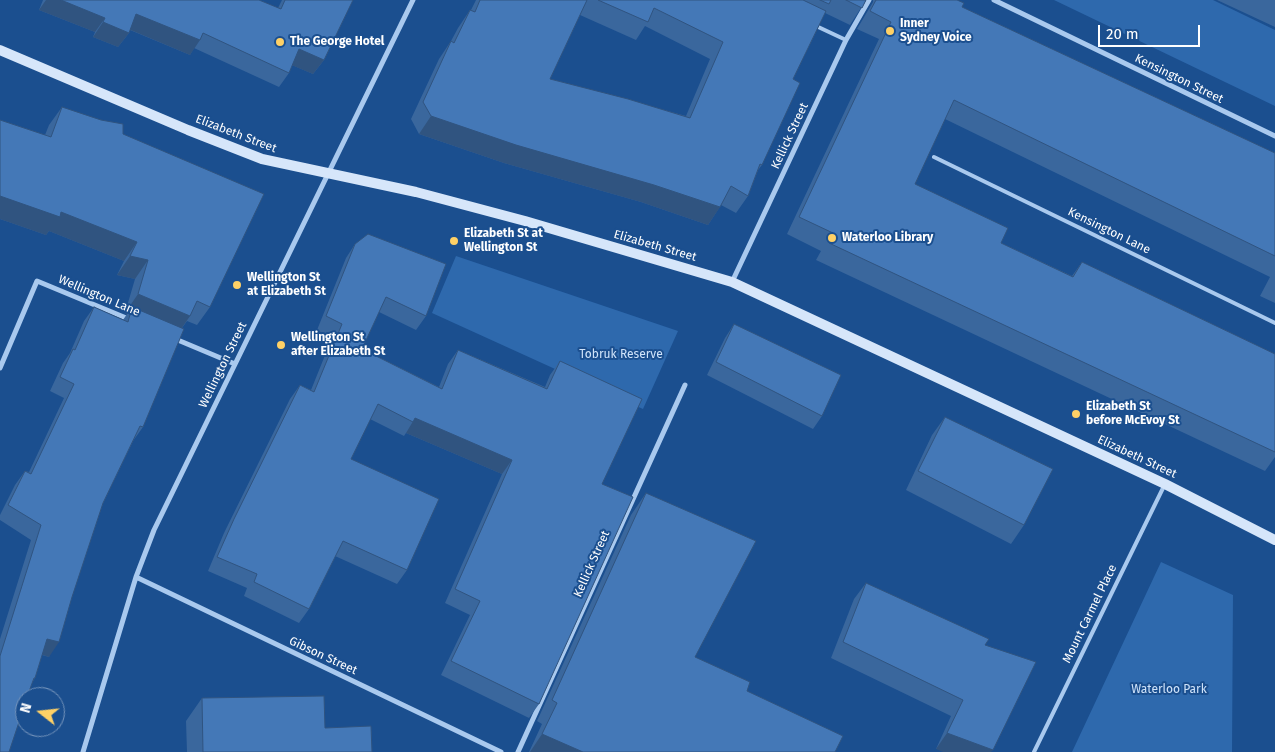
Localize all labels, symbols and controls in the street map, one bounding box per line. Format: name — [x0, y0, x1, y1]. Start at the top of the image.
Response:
scale bar — [1100, 15, 1202, 47]
place label: Inner Sydney Voice — [900, 17, 972, 45]
marker: Inner Sydney Voice — [884, 25, 896, 37]
text: 20 m — [1106, 25, 1139, 43]
place label: The George Hotel — [290, 35, 384, 49]
marker: The George Hotel — [274, 36, 286, 48]
street label: Kensington Street — [1132, 51, 1226, 107]
street label: Kellick Street — [768, 101, 812, 171]
street label: Elizabeth Street — [193, 112, 279, 156]
street label: Kensington Lane — [1065, 205, 1153, 257]
place label: Elizabeth St at Wellington St — [464, 227, 543, 255]
street label: Elizabeth Street — [612, 227, 698, 265]
place label: Waterloo Library — [842, 231, 933, 245]
marker: Waterloo Library — [826, 232, 838, 244]
marker: Elizabeth St at Wellington St — [448, 235, 460, 247]
place label: Wellington St at Elizabeth St — [247, 271, 326, 299]
street label: Wellington Lane — [56, 272, 142, 320]
marker: Wellington St at Elizabeth St — [231, 279, 243, 291]
street label: Wellington Street — [196, 320, 250, 410]
place label: Wellington St after Elizabeth St — [291, 331, 385, 359]
marker: Wellington St after Elizabeth St — [275, 339, 287, 351]
park label: Tobruk Reserve — [579, 348, 663, 362]
place label: Elizabeth St before McEvoy St — [1086, 400, 1180, 428]
marker: Elizabeth St before McEvoy St — [1070, 408, 1082, 420]
street label: Elizabeth Street — [1095, 432, 1179, 482]
street label: Kellick Street — [571, 528, 613, 600]
street label: Mount Carmel Place — [1060, 562, 1120, 666]
street label: Gibson Street — [287, 634, 359, 678]
park label: Waterloo Park — [1131, 683, 1207, 697]
north arrow — [15, 687, 65, 737]
text: N — [17, 701, 36, 715]

